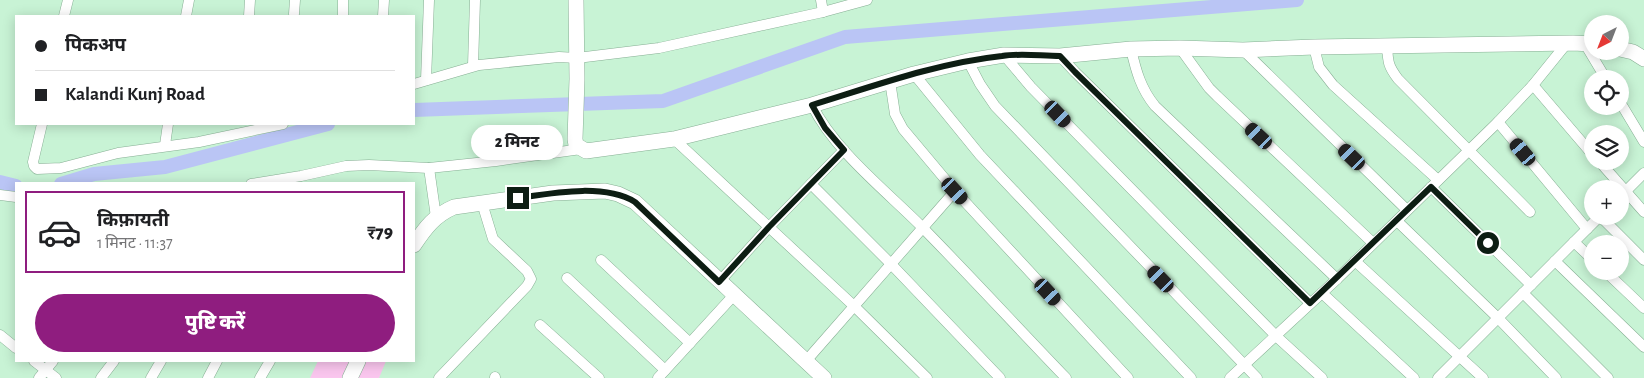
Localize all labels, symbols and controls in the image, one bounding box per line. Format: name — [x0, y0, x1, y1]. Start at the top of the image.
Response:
north arrow — [1584, 15, 1629, 60]
map controls — [1584, 15, 1629, 280]
text: पिकअप — [65, 36, 126, 55]
button: locate — [1584, 70, 1629, 115]
text: Kalandi Kunj Road — [65, 85, 205, 104]
car — [1042, 98, 1073, 130]
car — [1242, 120, 1275, 152]
button: layers — [1584, 125, 1629, 170]
callout: 2 मिनट — [472, 126, 564, 160]
text: 2 मिनट — [495, 134, 539, 150]
car — [1507, 136, 1538, 168]
car — [1336, 141, 1368, 173]
car — [939, 175, 970, 207]
button: + — [1584, 180, 1629, 225]
route end — [507, 187, 529, 209]
icon: car — [37, 210, 82, 255]
text: किफ़ायती — [97, 211, 169, 230]
text: ₹79 — [367, 223, 393, 242]
route start — [1477, 232, 1499, 254]
text: 1 मिनट · 11:37 — [97, 235, 173, 251]
button: − — [1584, 235, 1629, 280]
car — [1145, 263, 1176, 295]
car — [1032, 276, 1063, 308]
button: पुष्टि करें — [35, 294, 395, 352]

